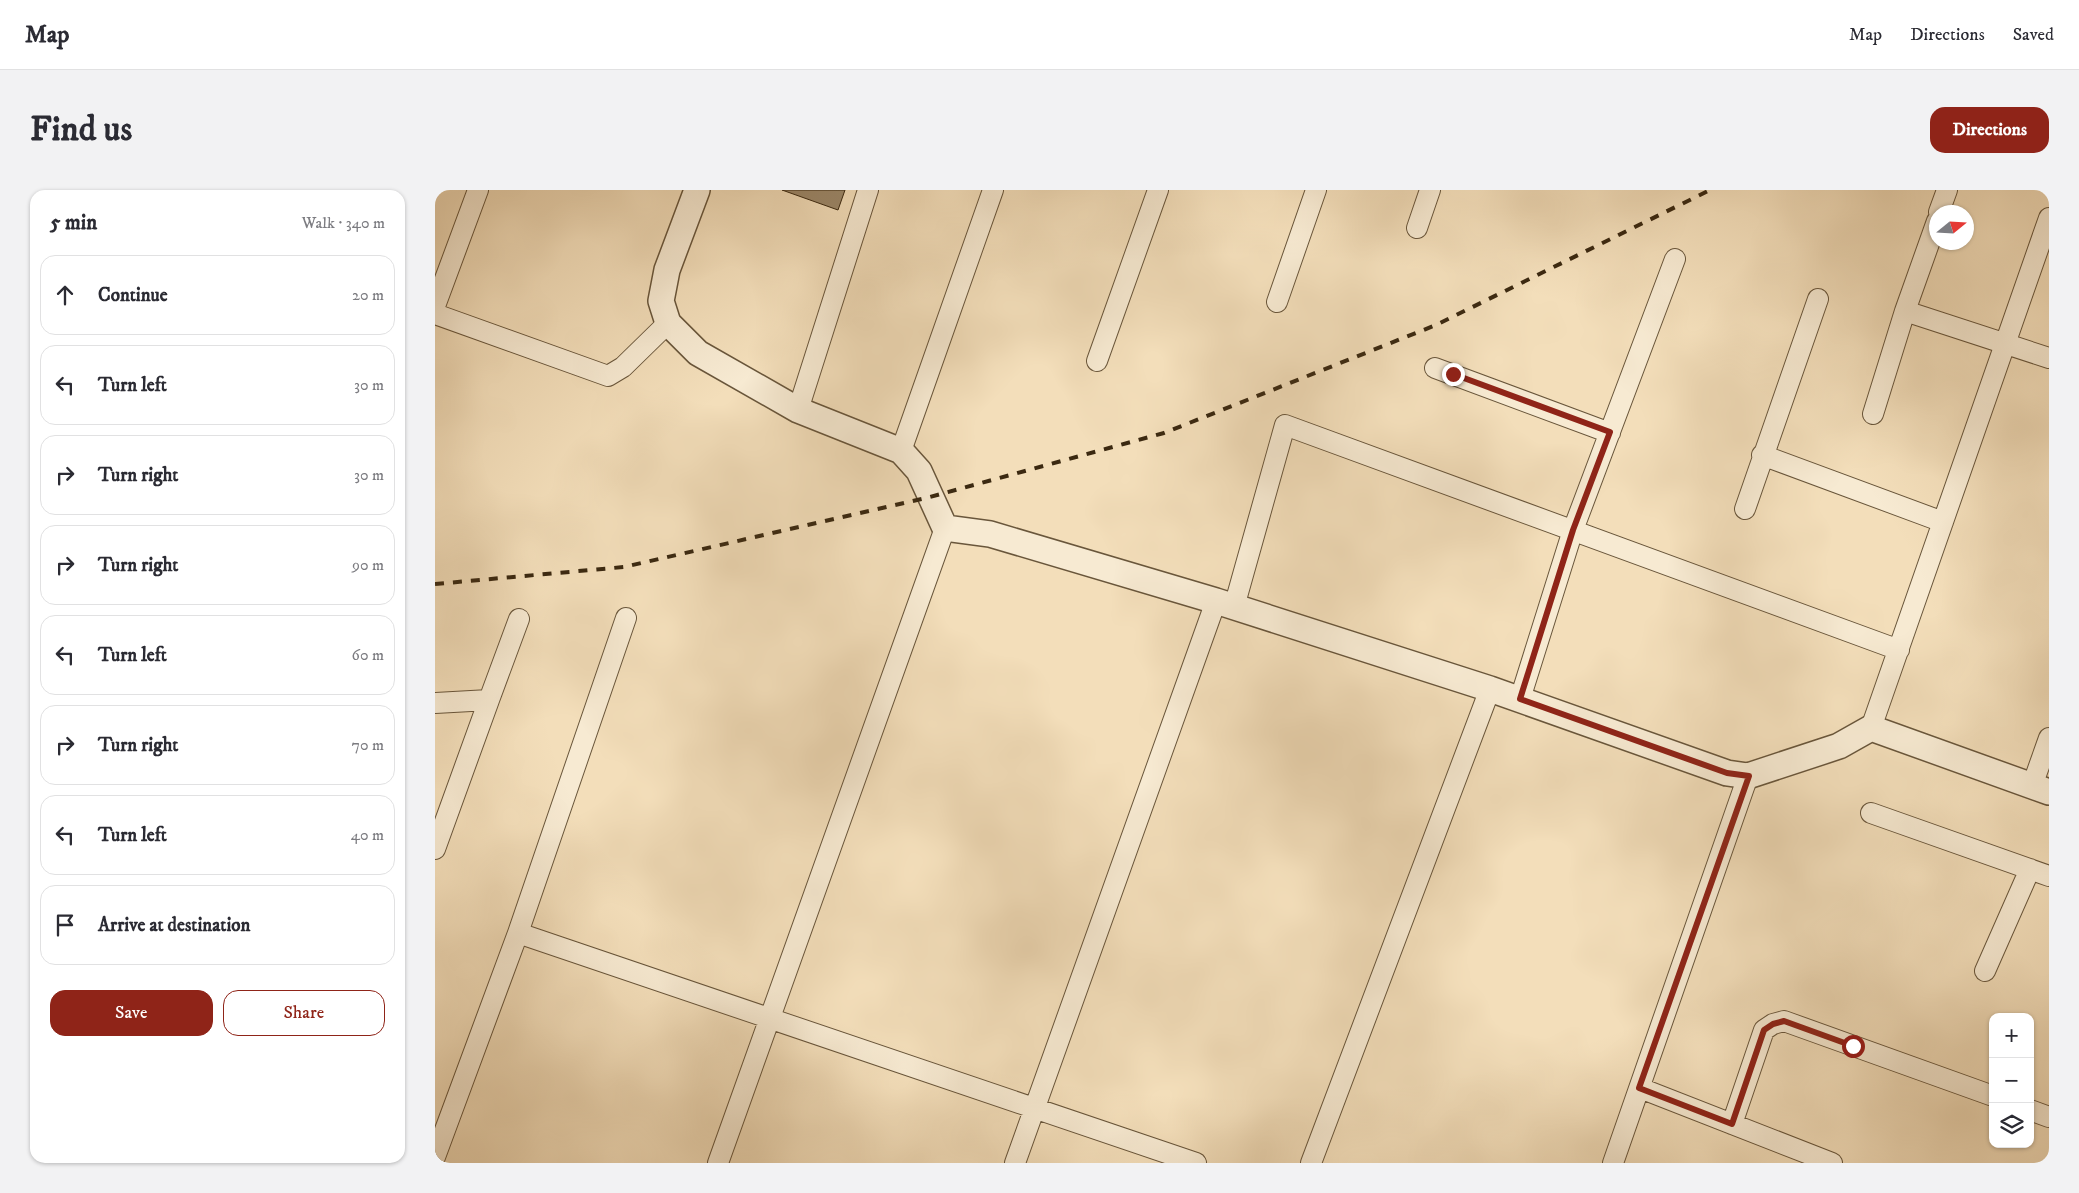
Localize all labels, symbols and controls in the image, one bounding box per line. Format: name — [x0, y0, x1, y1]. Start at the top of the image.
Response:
text: Map — [25, 20, 69, 50]
text: Map — [1849, 24, 1882, 46]
text: Directions — [1910, 24, 1985, 46]
text: Saved — [2013, 24, 2054, 46]
button: Directions — [1930, 107, 2049, 153]
text: Find us — [30, 108, 132, 152]
north arrow — [1929, 205, 1974, 250]
text: 5 min — [50, 210, 97, 236]
text: Walk · 340 m — [302, 213, 385, 233]
icon: ahead — [51, 281, 79, 309]
text: Continue — [98, 284, 168, 307]
text: 20 m — [352, 285, 384, 305]
route end — [1442, 363, 1465, 386]
icon: left — [51, 371, 79, 399]
text: Turn left — [98, 374, 167, 397]
text: 30 m — [354, 375, 384, 395]
icon: right — [51, 461, 79, 489]
text: Turn right — [98, 464, 178, 487]
text: 30 m — [354, 465, 384, 485]
icon: right — [51, 551, 79, 579]
text: Turn right — [98, 554, 178, 577]
text: 90 m — [352, 555, 384, 575]
icon: left — [51, 641, 79, 669]
text: Turn left — [98, 644, 167, 667]
text: 60 m — [352, 645, 384, 665]
icon: right — [51, 731, 79, 759]
text: Turn right — [98, 734, 178, 757]
text: 70 m — [352, 735, 384, 755]
icon: left — [51, 821, 79, 849]
text: Turn left — [98, 824, 167, 847]
text: 40 m — [351, 825, 384, 845]
icon: arrive — [51, 911, 79, 939]
text: Arrive at destination — [98, 914, 250, 937]
button: Save — [50, 990, 213, 1036]
button: Share — [223, 990, 385, 1036]
map controls — [1989, 1013, 2034, 1148]
button: + — [1989, 1013, 2034, 1058]
route start — [1842, 1035, 1865, 1058]
button: − — [1989, 1058, 2034, 1103]
button: layers — [1989, 1103, 2034, 1148]

